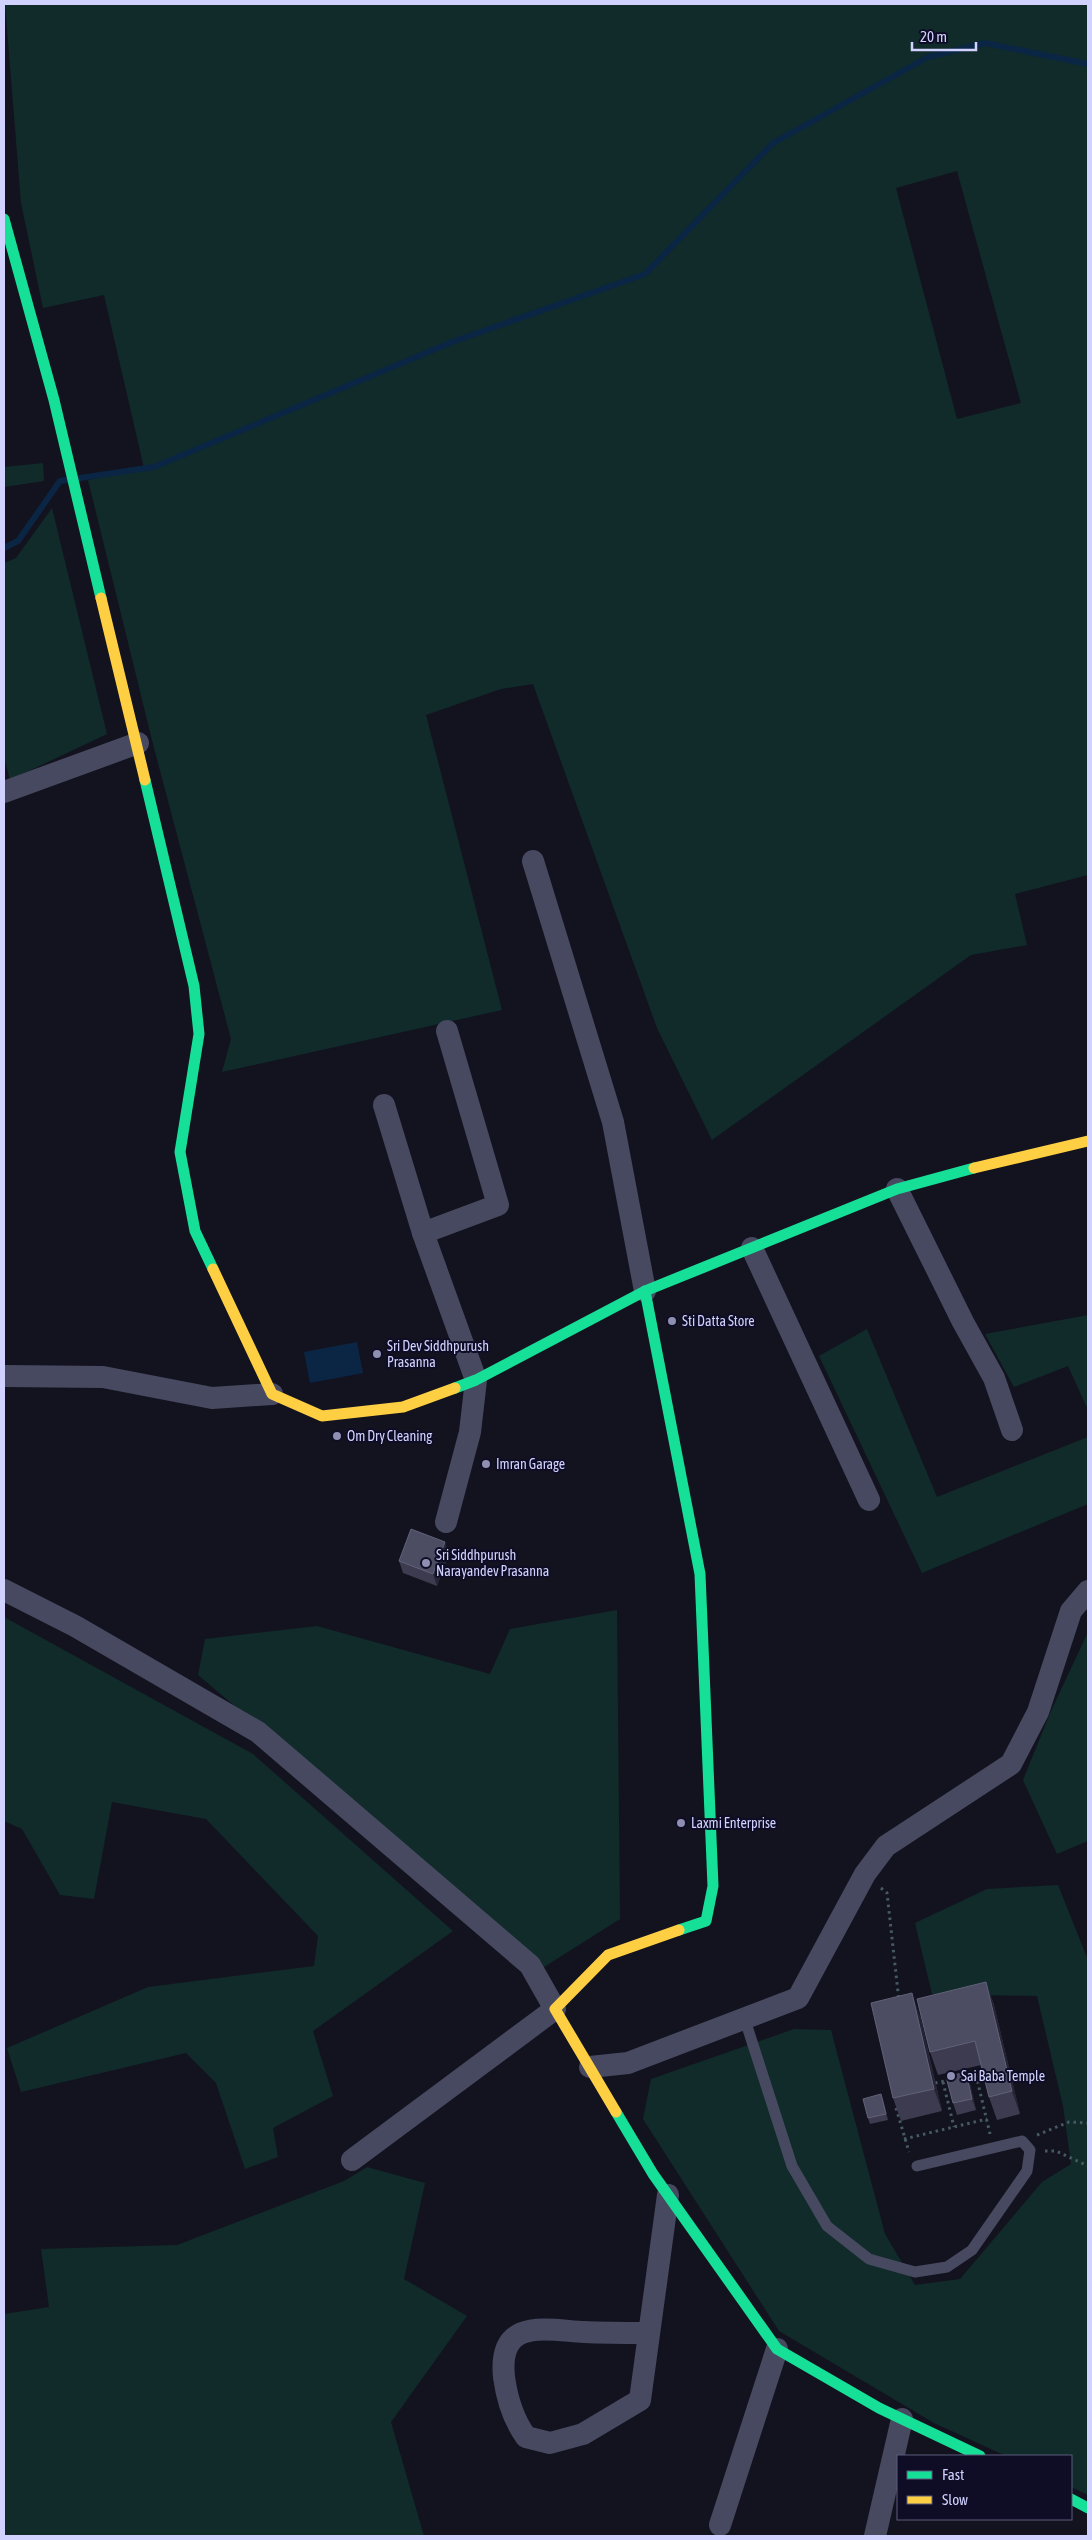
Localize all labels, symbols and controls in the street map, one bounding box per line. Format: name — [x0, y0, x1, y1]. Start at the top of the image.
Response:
scale bar — [912, 20, 976, 52]
text: 20 m — [920, 28, 947, 45]
place label: Sti Datta Store — [682, 1313, 755, 1329]
marker: Sti Datta Store — [666, 1315, 678, 1327]
place label: Sri Dev Siddhpurush Prasanna — [387, 1338, 489, 1370]
marker: Sri Dev Siddhpurush Prasanna — [371, 1348, 383, 1360]
place label: Om Dry Cleaning — [347, 1428, 432, 1444]
marker: Om Dry Cleaning — [331, 1430, 343, 1442]
place label: Imran Garage — [496, 1456, 565, 1472]
marker: Imran Garage — [480, 1458, 492, 1470]
place label: Sri Siddhpurush Narayandev Prasanna — [436, 1547, 549, 1579]
marker: Sri Siddhpurush Narayandev Prasanna — [420, 1557, 432, 1569]
place label: Laxmi Enterprise — [691, 1815, 776, 1831]
marker: Laxmi Enterprise — [675, 1817, 687, 1829]
place label: Sai Baba Temple — [961, 2068, 1045, 2084]
marker: Sai Baba Temple — [945, 2070, 957, 2082]
legend — [897, 2455, 1072, 2520]
text: Fast — [942, 2466, 964, 2483]
text: Slow — [942, 2491, 968, 2508]

